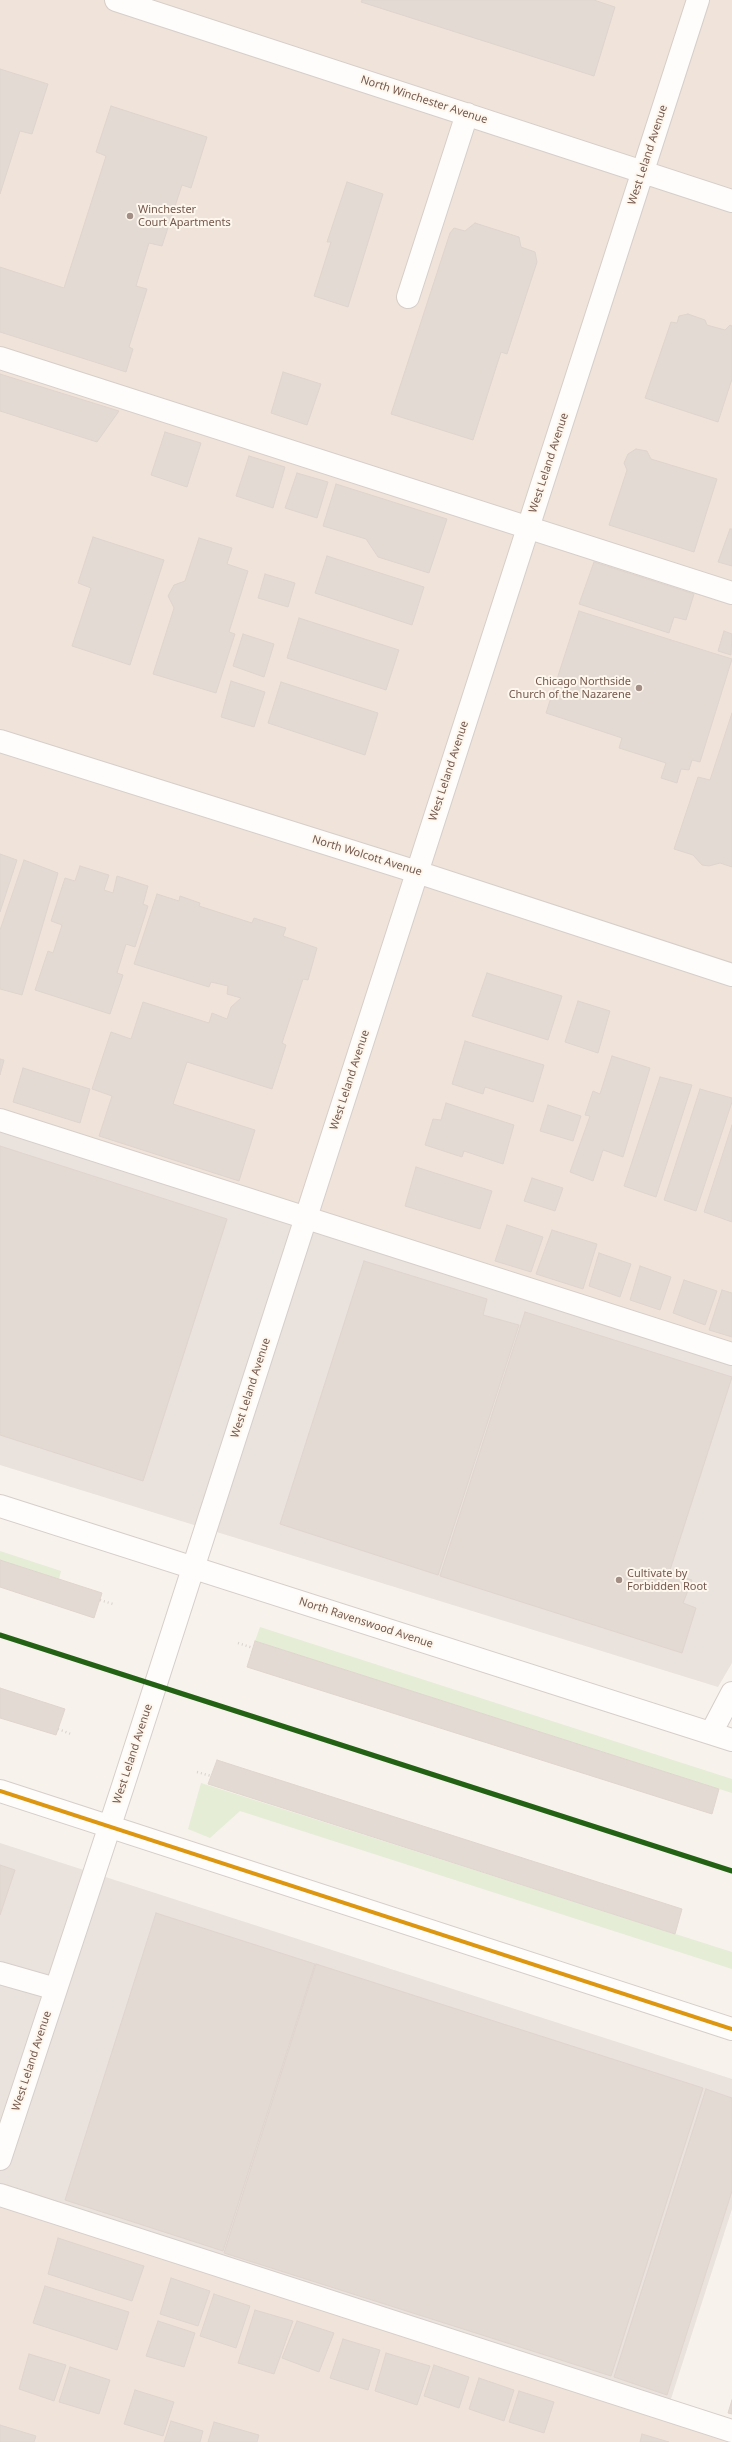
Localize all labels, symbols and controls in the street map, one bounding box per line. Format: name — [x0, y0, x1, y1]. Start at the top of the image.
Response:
street label: North Winchester Avenue — [359, 73, 489, 127]
street label: West Leland Avenue — [626, 103, 670, 207]
place label: Winchester Court Apartments — [138, 203, 231, 229]
marker: Winchester Court Apartments — [125, 211, 135, 221]
street label: West Leland Avenue — [527, 411, 571, 515]
place label: Chicago Northside Church of the Nazarene — [509, 675, 631, 701]
marker: Chicago Northside Church of the Nazarene — [634, 683, 644, 693]
street label: West Leland Avenue — [427, 719, 471, 823]
street label: North Wolcott Avenue — [311, 833, 423, 879]
street label: West Leland Avenue — [328, 1028, 372, 1132]
street label: West Leland Avenue — [229, 1336, 273, 1440]
place label: Cultivate by Forbidden Root — [627, 1567, 707, 1593]
marker: Cultivate by Forbidden Root — [614, 1575, 624, 1585]
street label: North Ravenswood Avenue — [297, 1595, 435, 1651]
street label: West Leland Avenue — [111, 1702, 155, 1806]
street label: West Leland Avenue — [10, 2009, 54, 2113]

